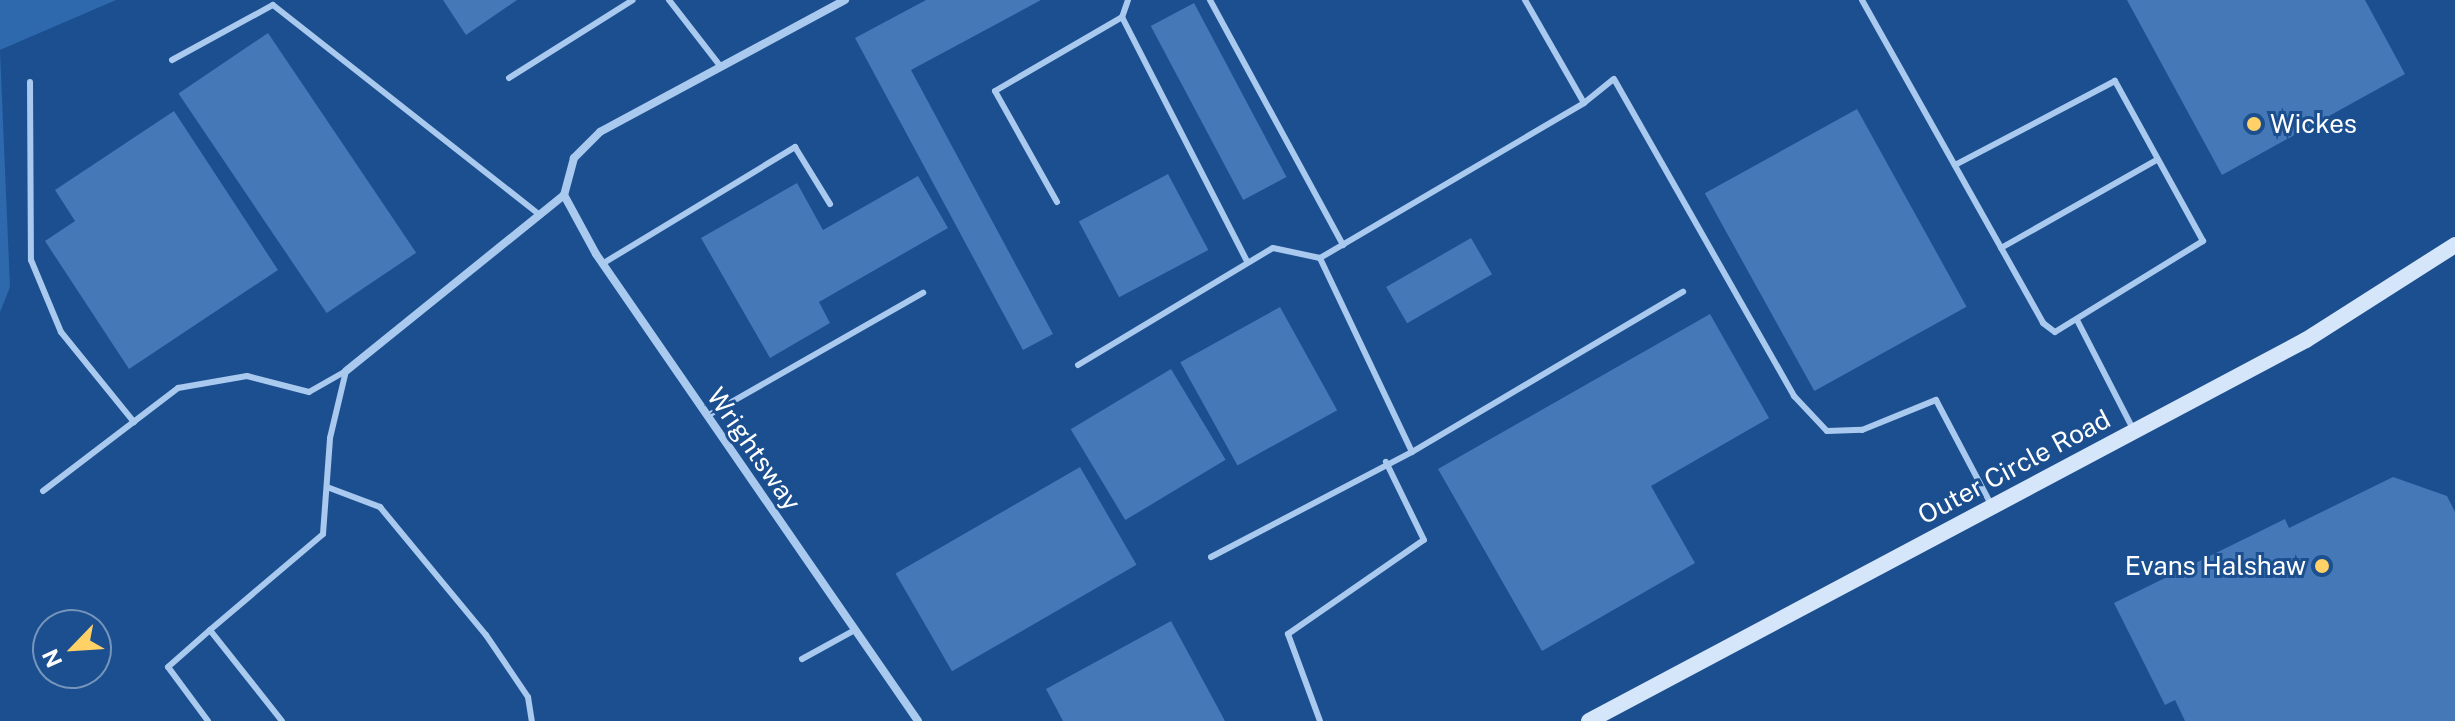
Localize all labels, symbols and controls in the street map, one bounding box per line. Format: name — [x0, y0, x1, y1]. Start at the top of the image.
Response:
place label: Wickes — [2270, 108, 2357, 140]
marker: Wickes — [2245, 115, 2263, 133]
street label: Wrightsway — [700, 382, 808, 516]
street label: Outer Circle Road — [1912, 403, 2116, 531]
place label: Evans Halshaw — [2125, 550, 2306, 582]
marker: Evans Halshaw — [2313, 557, 2331, 575]
north arrow — [32, 609, 112, 689]
text: N — [37, 645, 67, 672]

